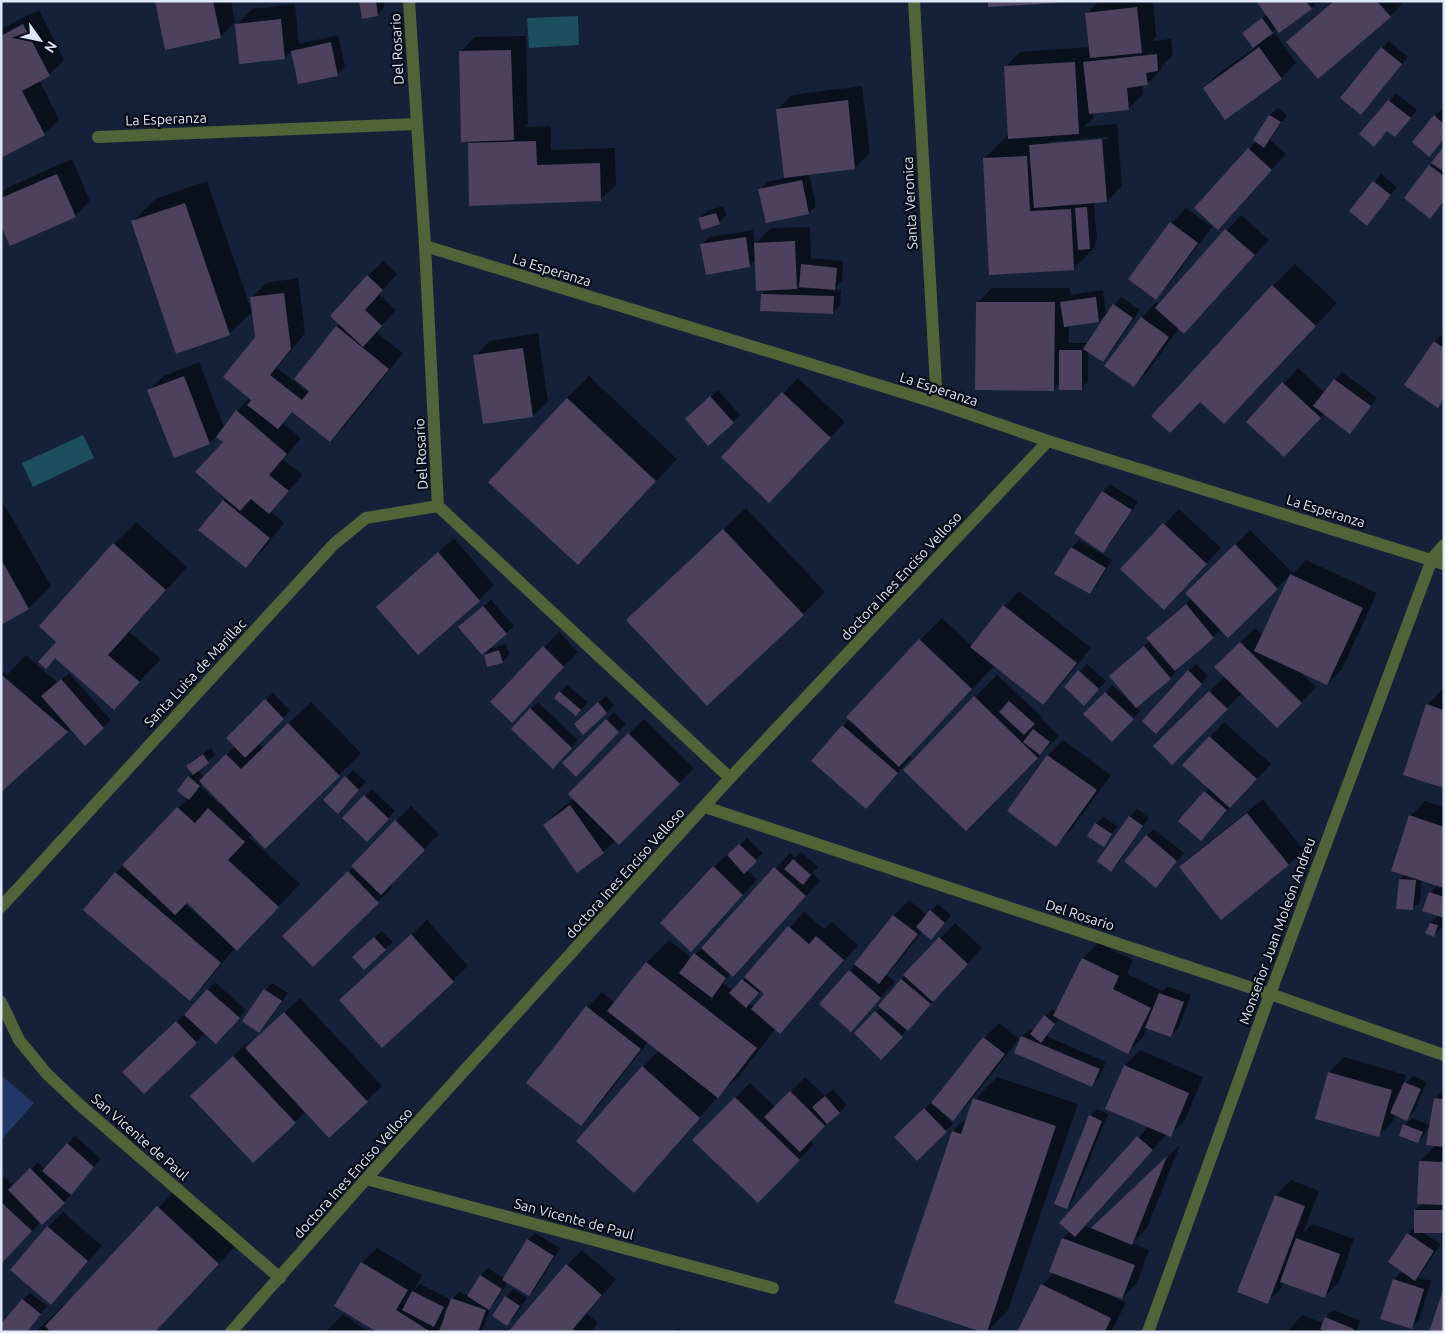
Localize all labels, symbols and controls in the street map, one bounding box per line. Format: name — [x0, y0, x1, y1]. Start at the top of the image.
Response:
street label: Del Rosario — [387, 13, 407, 85]
north arrow — [15, 15, 65, 65]
text: N — [41, 38, 60, 56]
street label: La Esperanza — [125, 110, 207, 128]
street label: Santa Veronica — [900, 156, 920, 250]
street label: La Esperanza — [511, 250, 593, 290]
street label: La Esperanza — [898, 369, 980, 409]
street label: Del Rosario — [411, 418, 431, 490]
street label: La Esperanza — [1285, 491, 1367, 531]
street label: doctora Ines Enciso Velloso — [837, 508, 965, 644]
street label: Santa Luisa de Marillac — [141, 615, 249, 730]
street label: doctora Ines Enciso Velloso — [562, 804, 688, 942]
street label: Monseñor Juan Moleón Andreu — [1236, 835, 1318, 1027]
street label: Del Rosario — [1044, 896, 1116, 934]
street label: San Vicente de Paul — [88, 1091, 192, 1184]
street label: doctora Ines Enciso Velloso — [290, 1104, 416, 1242]
street label: San Vicente de Paul — [512, 1195, 636, 1243]

